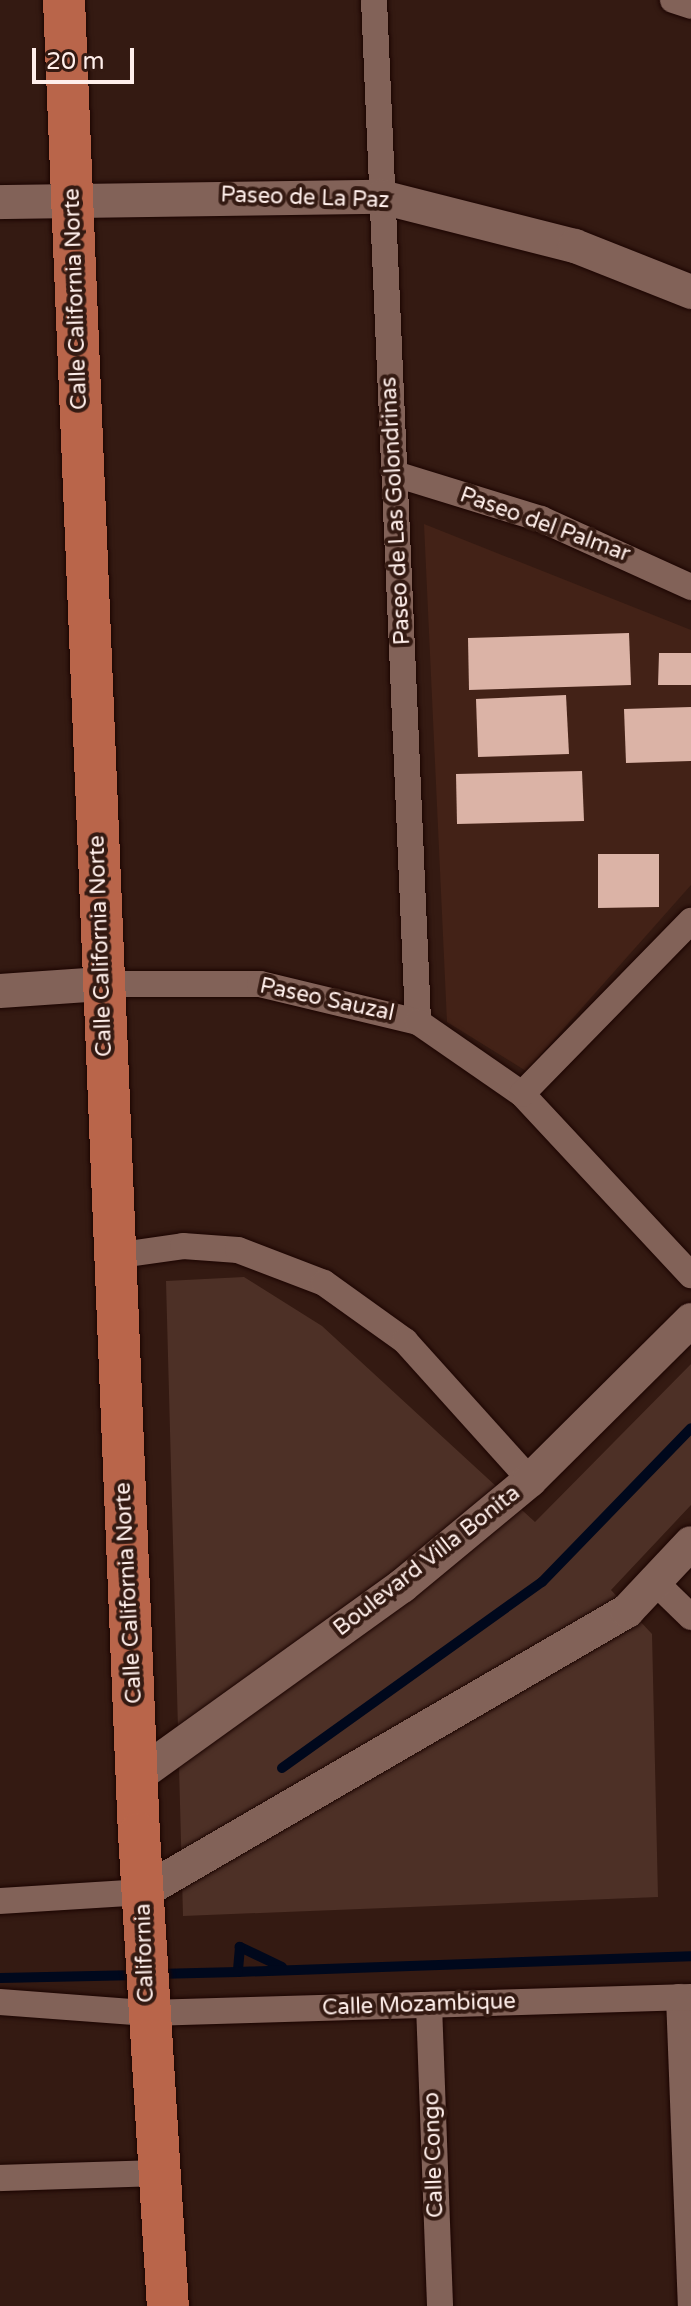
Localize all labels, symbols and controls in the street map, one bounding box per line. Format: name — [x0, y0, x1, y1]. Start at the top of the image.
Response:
scale bar — [36, 32, 138, 82]
text: 20 m — [46, 47, 104, 76]
street label: Paseo de La Paz — [220, 182, 390, 214]
street label: Calle California Norte — [59, 188, 93, 410]
street label: Paseo de Las Golondrinas — [376, 376, 416, 646]
street label: Paseo del Palmar — [456, 482, 634, 568]
street label: Calle California Norte — [84, 835, 118, 1057]
street label: Paseo Sauzal — [257, 973, 397, 1027]
street label: Boulevard Villa Bonita — [329, 1480, 525, 1642]
street label: Calle California Norte — [110, 1482, 148, 1704]
street label: California — [130, 1903, 160, 2003]
street label: Calle Mozambique — [322, 1988, 516, 2022]
street label: Calle Congo — [419, 2092, 449, 2218]

